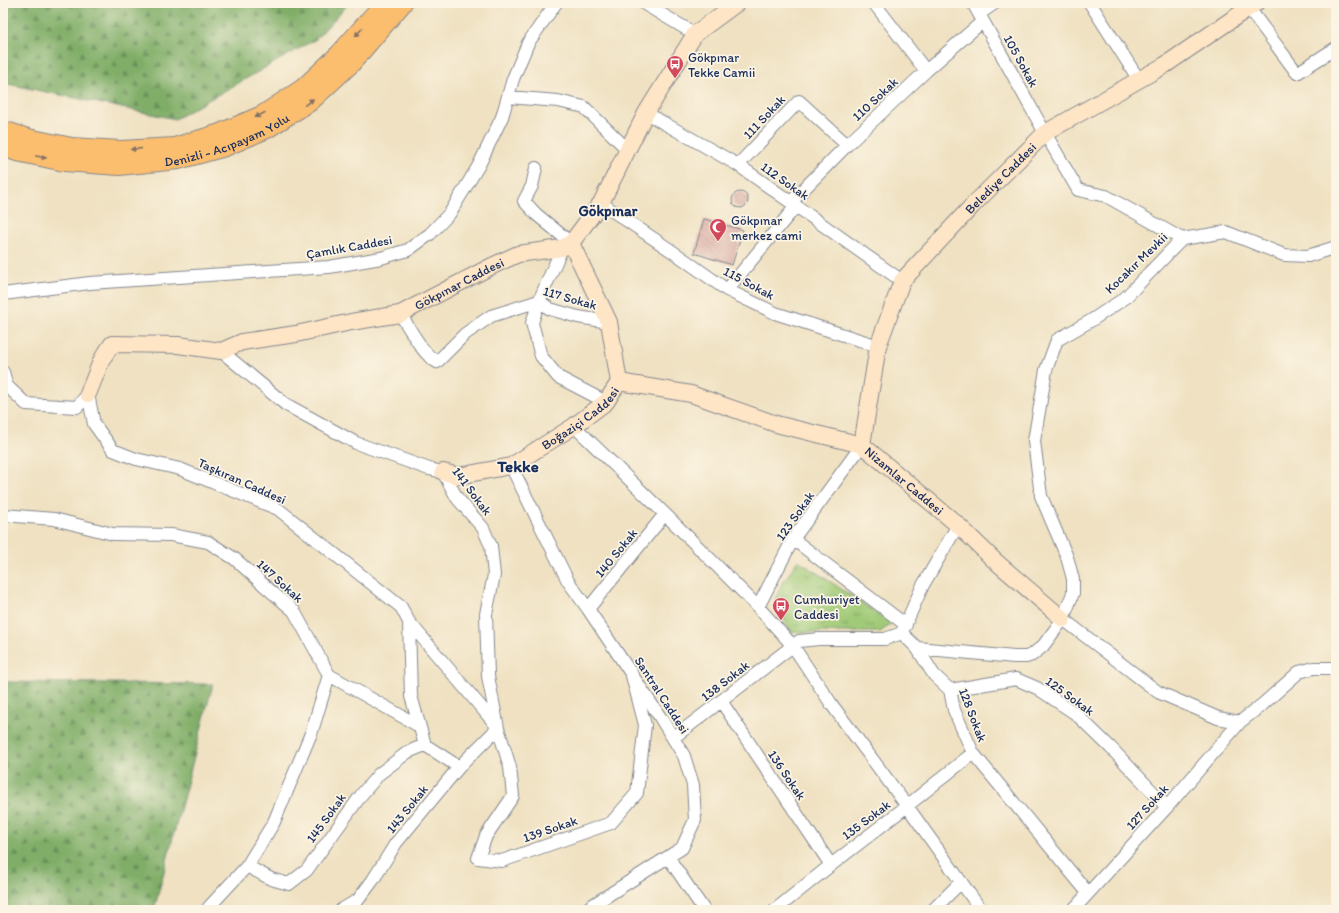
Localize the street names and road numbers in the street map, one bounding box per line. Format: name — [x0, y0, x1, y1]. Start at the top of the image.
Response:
street label: 105 Sokak — [1001, 32, 1042, 90]
street label: 110 Sokak — [849, 74, 901, 124]
street label: 111 Sokak — [740, 92, 788, 142]
street label: Denizli - Acıpayam Yolu — [164, 110, 292, 169]
street label: Belediye Caddesi — [961, 139, 1039, 217]
street label: 112 Sokak — [758, 159, 812, 203]
street label: Kocakır Mevkii — [1102, 229, 1170, 297]
street label: Çamlık Caddesi — [305, 232, 393, 262]
street label: Gökpınar Caddesi — [412, 254, 506, 313]
street label: 115 Sokak — [721, 263, 777, 303]
street label: 117 Sokak — [541, 283, 599, 313]
street label: Boğaziçi Caddesi — [539, 384, 622, 452]
street label: Nizamlar Caddesi — [862, 443, 947, 518]
street label: Taşkıran Caddesi — [196, 455, 288, 507]
street label: 141 Sokak — [449, 464, 495, 518]
street label: 123 Sokak — [773, 488, 818, 543]
street label: 140 Sokak — [592, 525, 640, 580]
street label: 147 Sokak — [254, 556, 306, 606]
street label: Santral Caddesi — [631, 654, 693, 736]
street label: 138 Sokak — [698, 657, 752, 704]
street label: 125 Sokak — [1043, 673, 1097, 719]
street label: 128 Sokak — [956, 686, 990, 744]
street label: 136 Sokak — [765, 747, 809, 803]
street label: 127 Sokak — [1123, 781, 1172, 833]
street label: 143 Sokak — [383, 782, 431, 836]
street label: 145 Sokak — [303, 790, 349, 846]
street label: 135 Sokak — [839, 797, 893, 843]
street label: 139 Sokak — [521, 813, 580, 845]

